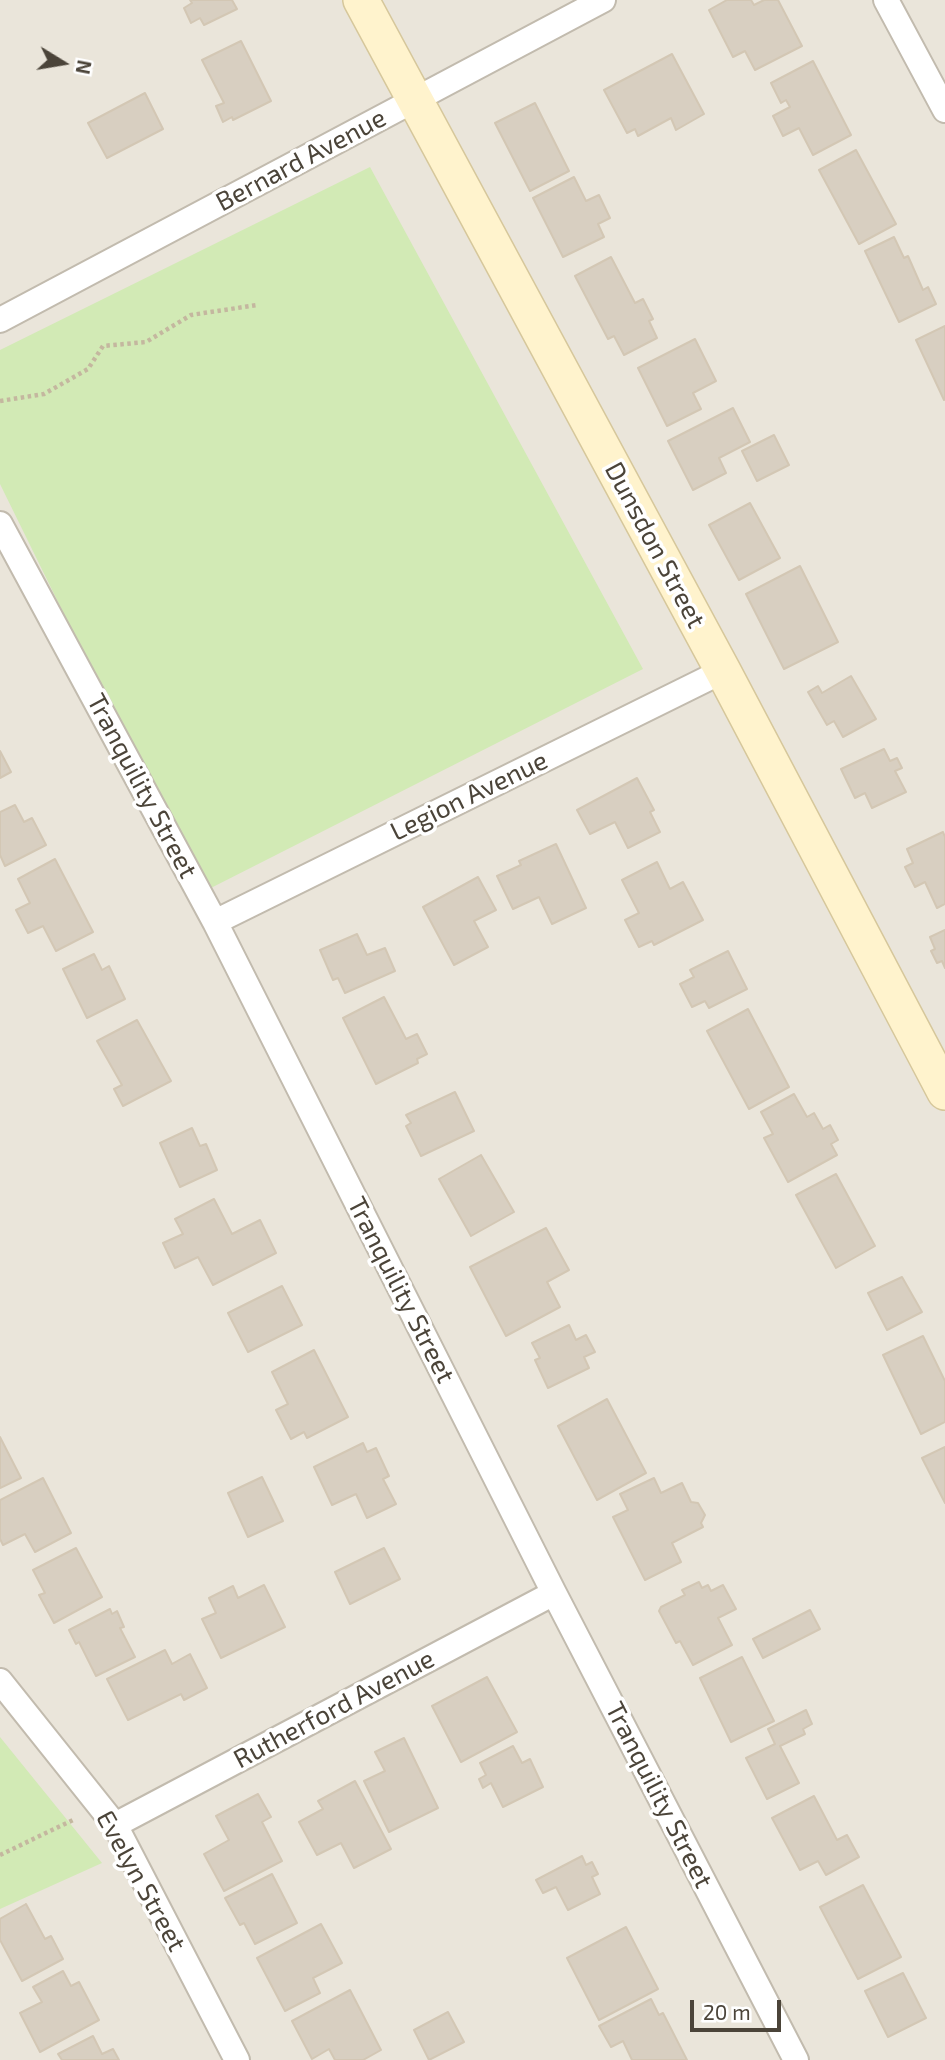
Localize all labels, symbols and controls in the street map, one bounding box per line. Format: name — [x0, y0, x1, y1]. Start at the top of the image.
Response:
north arrow — [28, 28, 98, 98]
text: N — [72, 58, 97, 76]
street label: Bernard Avenue — [211, 102, 391, 218]
street label: Dunsdon Street — [598, 457, 712, 633]
street label: Tranquility Street — [80, 688, 204, 884]
street label: Legion Avenue — [385, 744, 553, 848]
street label: Tranquility Street — [341, 1192, 461, 1388]
street label: Rutherford Avenue — [228, 1643, 440, 1775]
street label: Tranquility Street — [599, 1697, 719, 1893]
street label: Evelyn Street — [89, 1805, 193, 1957]
scale bar — [693, 1986, 784, 2030]
text: 20 m — [703, 1999, 751, 2024]

